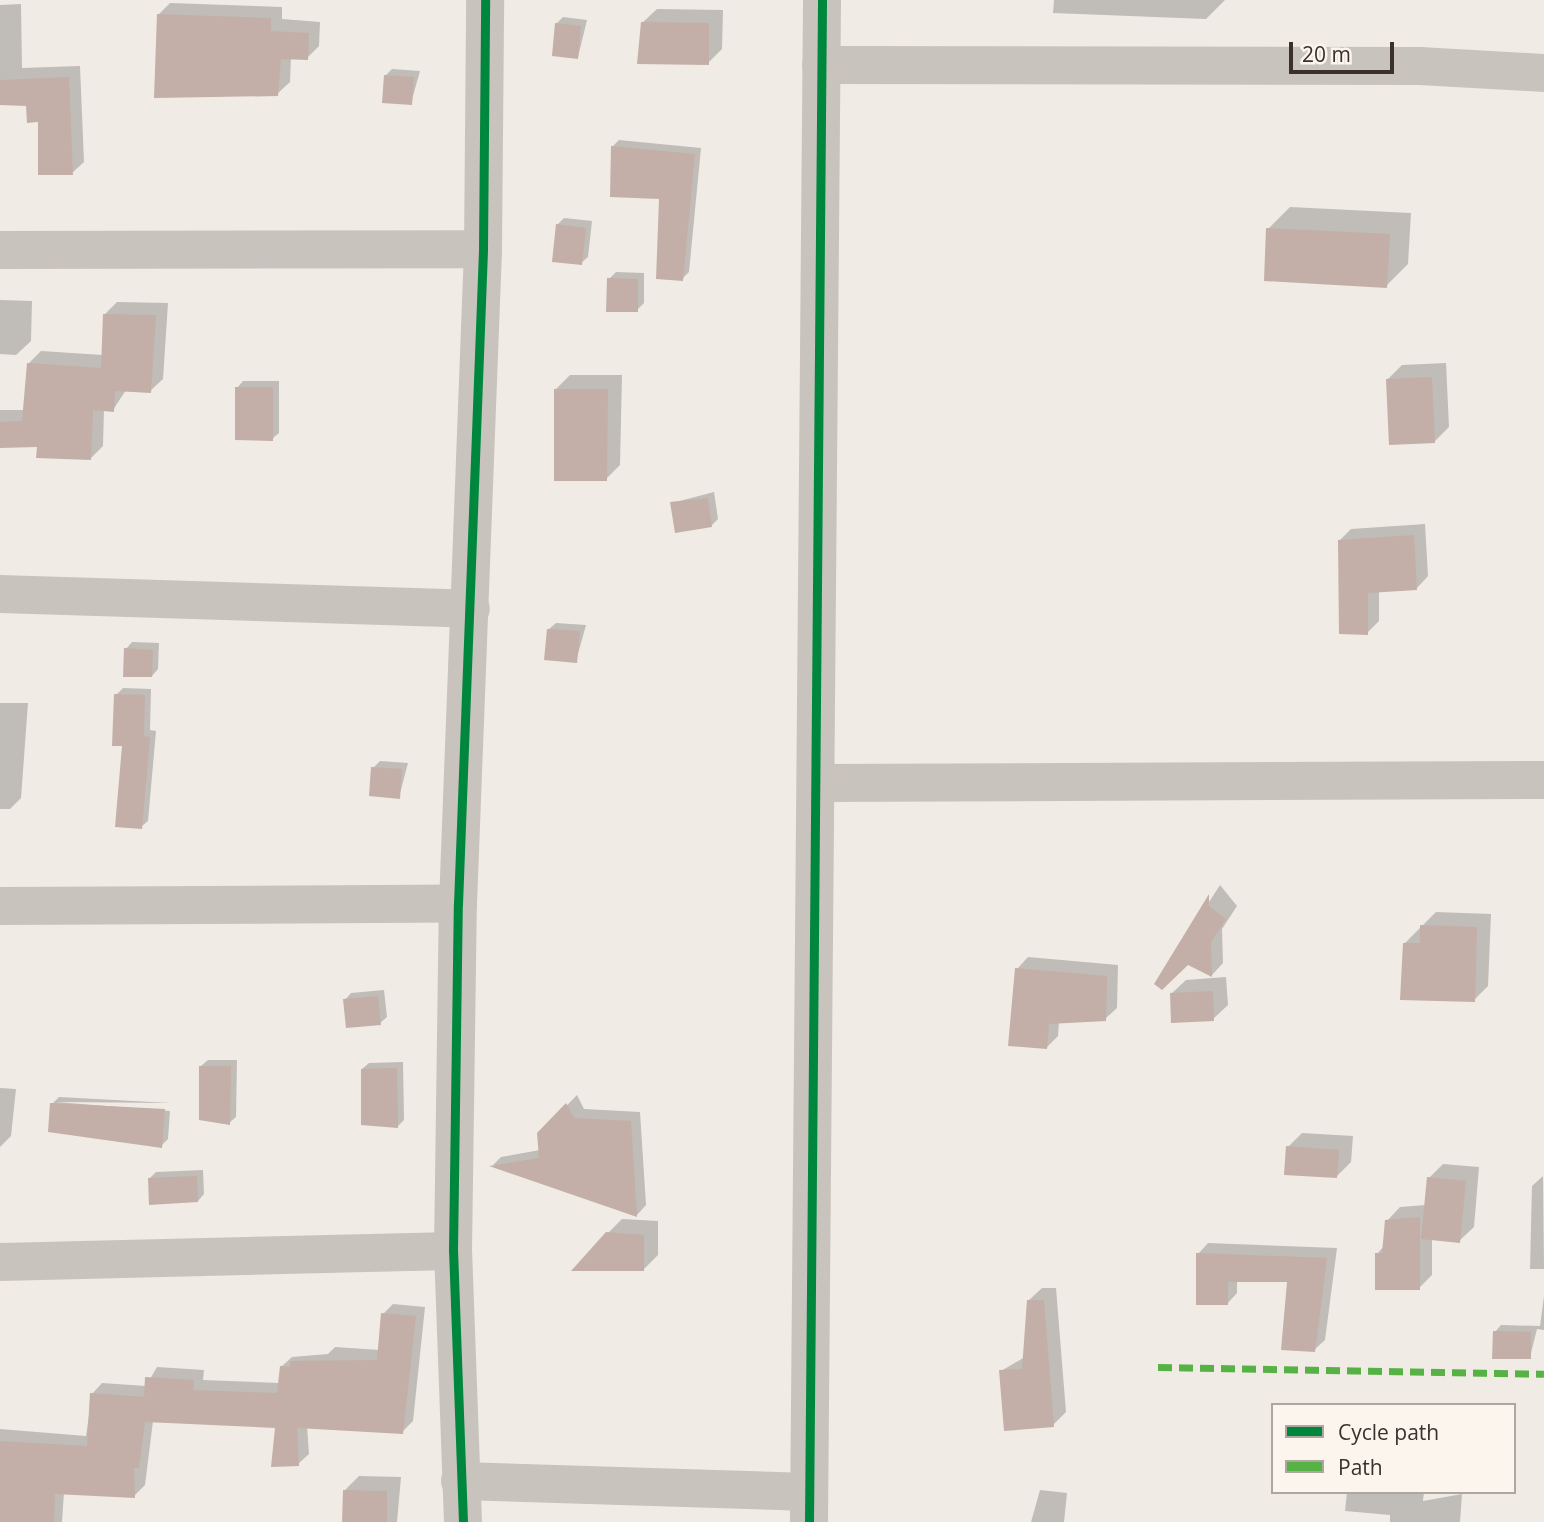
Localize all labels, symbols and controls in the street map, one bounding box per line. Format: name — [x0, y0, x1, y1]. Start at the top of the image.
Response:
scale bar — [1292, 28, 1397, 72]
text: 20 m — [1302, 40, 1351, 68]
legend — [1271, 1403, 1516, 1494]
text: Cycle path — [1338, 1418, 1439, 1446]
text: Path — [1338, 1453, 1383, 1481]

